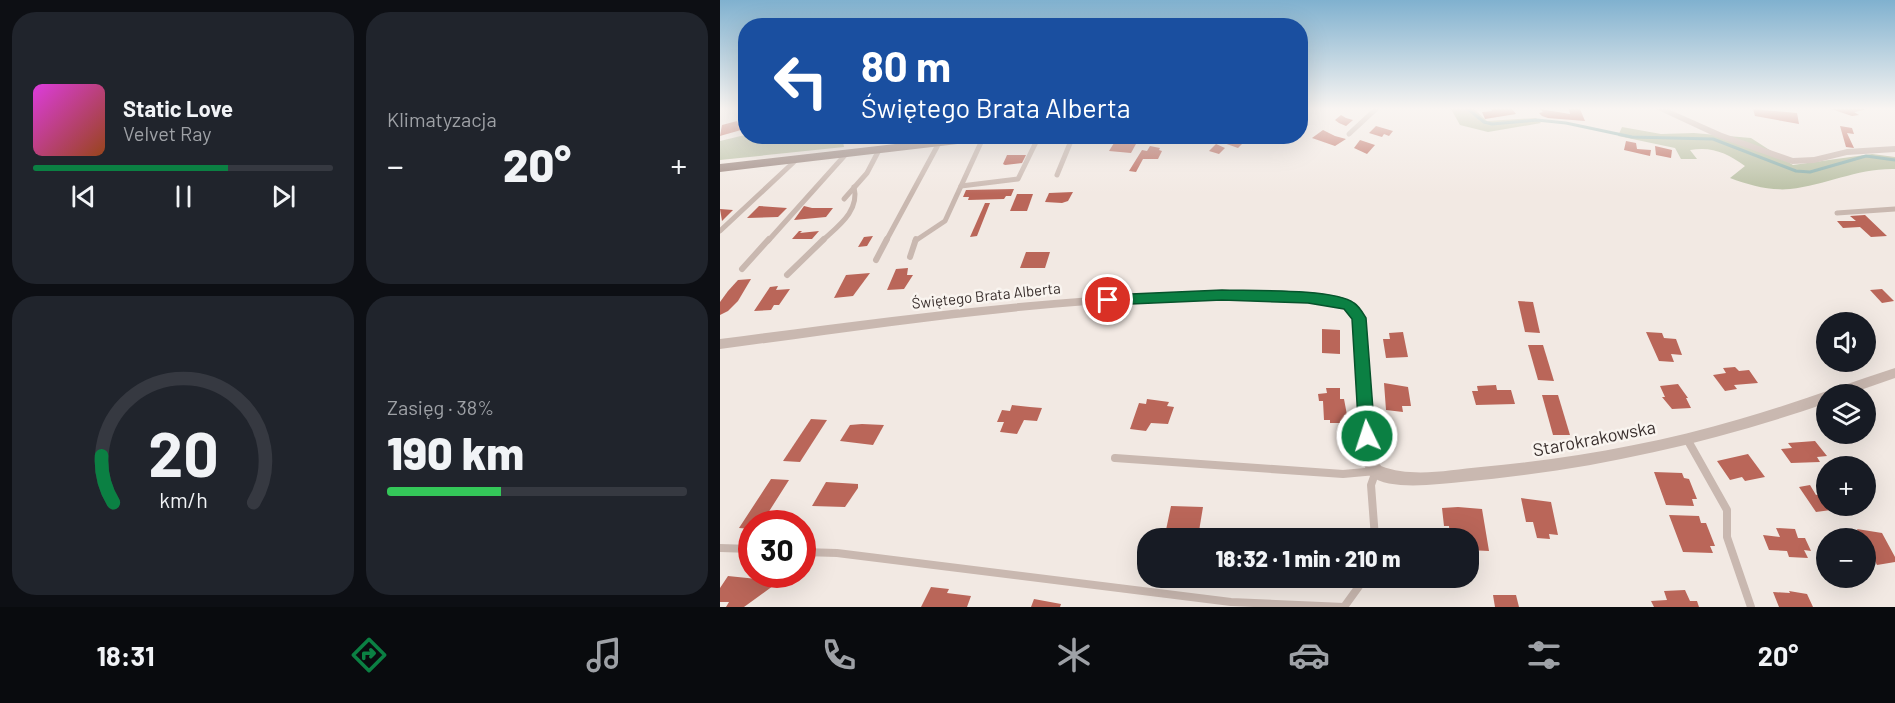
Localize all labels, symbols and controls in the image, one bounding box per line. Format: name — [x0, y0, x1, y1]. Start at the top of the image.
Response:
text: 80 m — [861, 40, 951, 90]
icon: left — [762, 42, 840, 120]
text: Świętego Brata Alberta — [861, 91, 1131, 123]
text: Static Love — [123, 95, 233, 121]
text: Klimatyzacja — [387, 107, 497, 131]
text: Velvet Ray — [123, 121, 212, 145]
text: 20° — [503, 137, 571, 191]
text: − — [387, 145, 404, 185]
text: + — [671, 145, 687, 185]
icon: previous — [67, 180, 100, 213]
icon: pause — [167, 180, 200, 213]
icon: next — [267, 180, 300, 213]
pin — [1082, 274, 1133, 325]
street label: Świętego Brata Alberta — [911, 278, 1061, 312]
icon: arrive — [1091, 283, 1124, 316]
map controls — [1816, 312, 1876, 588]
button: sound — [1816, 312, 1876, 372]
button: layers — [1816, 384, 1876, 444]
text: Zasięg · 38% — [387, 395, 494, 419]
position arrow — [1335, 404, 1399, 468]
text: 20 — [148, 415, 218, 489]
street label: Starokrakowska — [1531, 415, 1657, 461]
text: 190 km — [387, 425, 524, 479]
button: + — [1816, 456, 1876, 516]
text: km/h — [159, 487, 207, 512]
speed limit sign: 30 — [738, 510, 816, 588]
button: − — [1816, 528, 1876, 588]
text: 18:32 · 1 min · 210 m — [1215, 545, 1401, 571]
icon: directions — [348, 634, 390, 676]
icon: music — [583, 634, 625, 676]
icon: phone — [818, 634, 860, 676]
icon: climate — [1053, 634, 1095, 676]
icon: car — [1288, 634, 1330, 676]
icon: filters — [1523, 634, 1565, 676]
text: 18:31 — [97, 639, 155, 671]
text: 20° — [1758, 639, 1798, 671]

